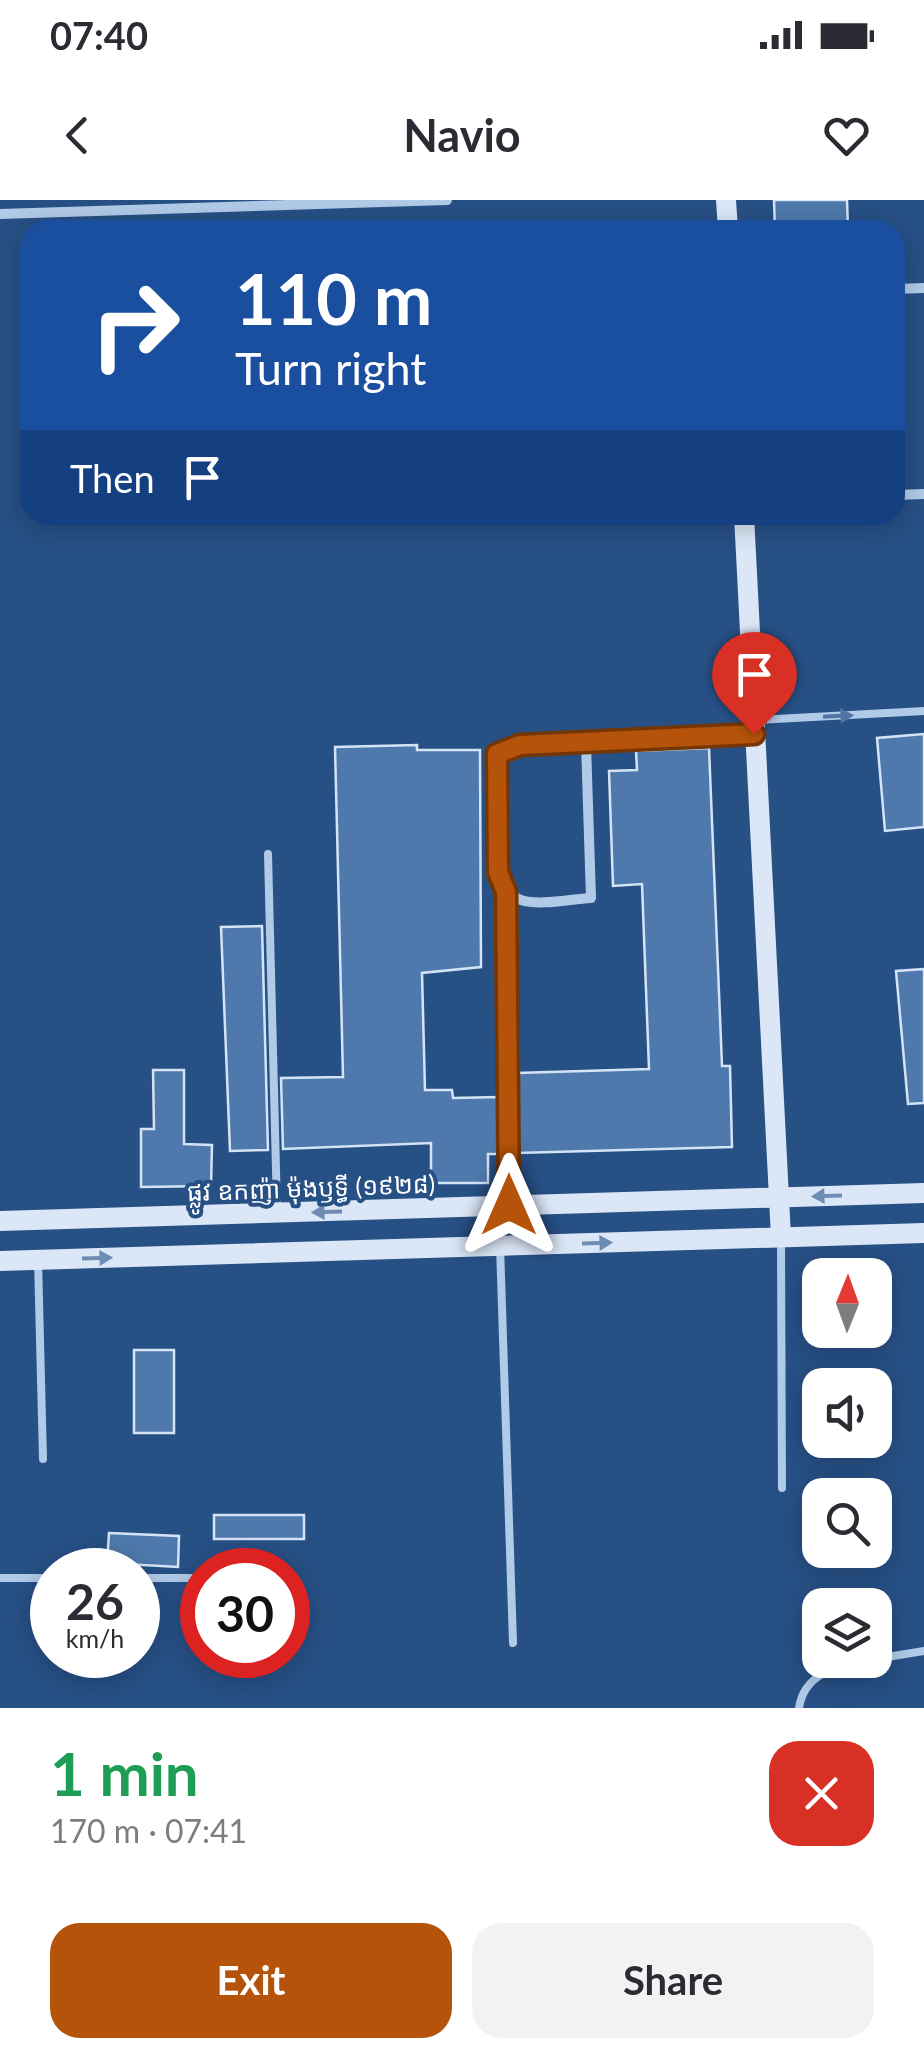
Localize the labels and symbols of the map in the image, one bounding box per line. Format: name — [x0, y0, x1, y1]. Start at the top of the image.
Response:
pin — [712, 632, 797, 735]
one-way arrow — [823, 707, 855, 723]
position arrow — [457, 1153, 561, 1257]
street label: ផ្លូវ ឧកញ៉ា ម៉ុងឫទ្ធី (១៩២៨) — [186, 1168, 436, 1216]
one-way arrow — [810, 1188, 842, 1204]
one-way arrow — [310, 1204, 342, 1220]
one-way arrow — [582, 1235, 614, 1251]
one-way arrow — [82, 1250, 114, 1266]
north arrow — [802, 1258, 892, 1348]
speed limit sign: 30 — [180, 1548, 310, 1678]

